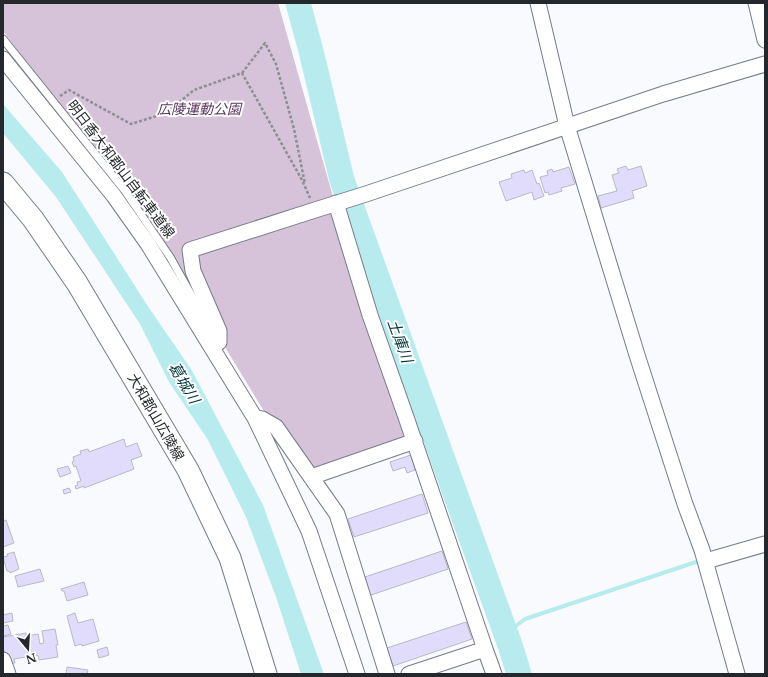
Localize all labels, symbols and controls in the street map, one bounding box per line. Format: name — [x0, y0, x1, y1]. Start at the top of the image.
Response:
street label: 明日香大和郡山自転車道線 — [63, 96, 179, 242]
park label: 広陵運動公園 — [157, 100, 243, 118]
water label: 土庫川 — [384, 316, 418, 367]
water label: 葛城川 — [165, 359, 205, 409]
street label: 大和郡山広陵線 — [124, 370, 188, 464]
north arrow — [8, 629, 48, 669]
text: N — [23, 650, 38, 667]

